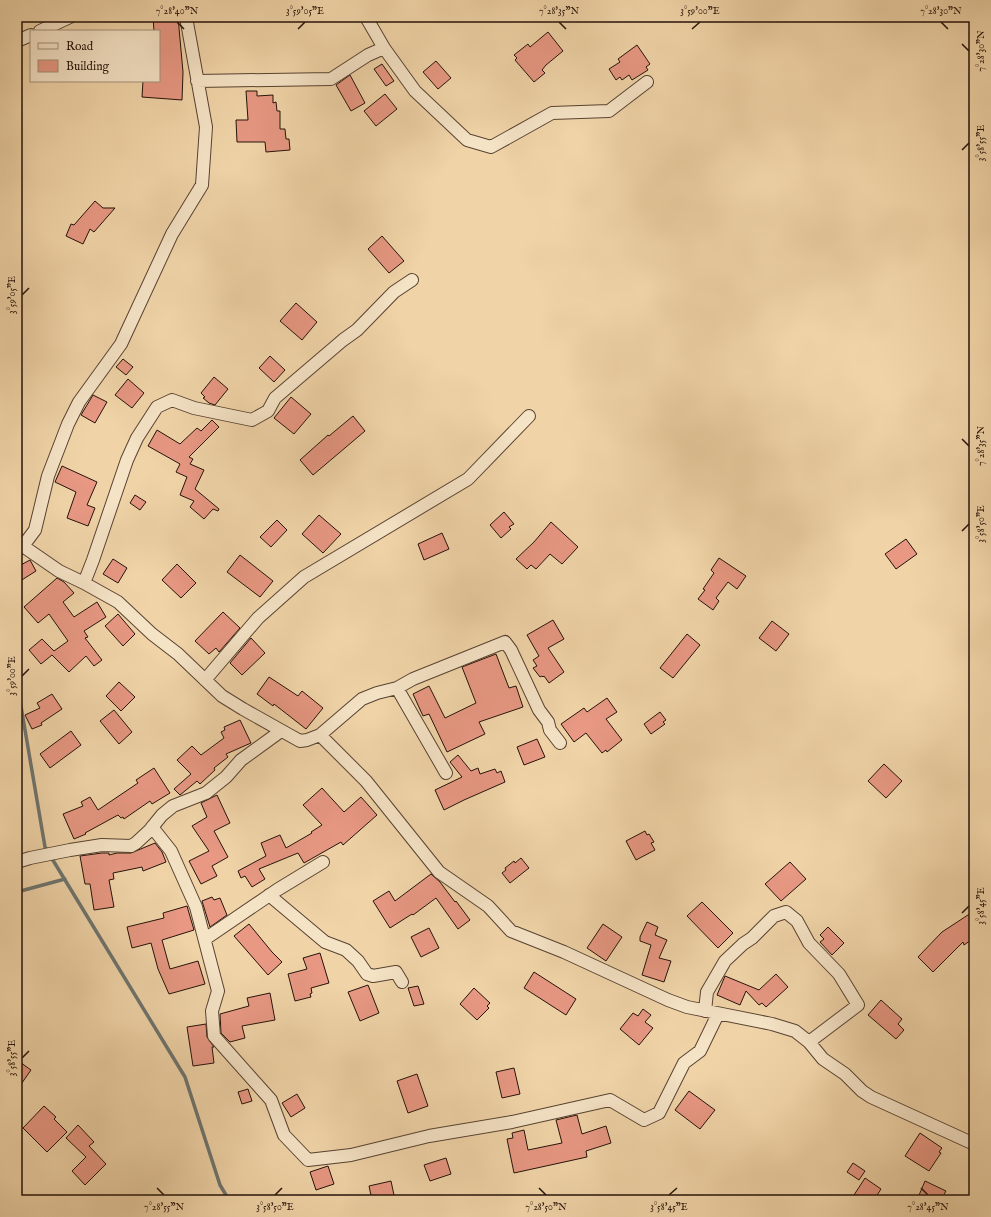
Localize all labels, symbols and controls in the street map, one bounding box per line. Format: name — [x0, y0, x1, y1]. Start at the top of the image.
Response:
text: 7°28'40"N — [156, 5, 199, 18]
text: 3°59'05"E — [286, 5, 324, 18]
text: 7°28'35"N — [539, 5, 579, 18]
text: 3°59'00"E — [680, 5, 720, 18]
text: 7°28'30"N — [920, 5, 962, 18]
legend — [30, 30, 160, 82]
text: 7°28'30"N — [975, 30, 988, 72]
text: Road — [66, 39, 94, 54]
text: Building — [66, 59, 110, 74]
text: 3°58'55"E — [975, 125, 988, 161]
text: 3°59'05"E — [6, 276, 19, 314]
text: 7°28'35"N — [975, 426, 988, 466]
text: 3°58'50"E — [975, 505, 988, 543]
text: 3°59'00"E — [6, 656, 19, 696]
text: 3°58'45"E — [975, 887, 988, 925]
text: 3°58'55"E — [6, 1040, 19, 1076]
text: 7°28'55"N — [144, 1201, 184, 1214]
text: 3°58'50"E — [256, 1201, 294, 1214]
text: 7°28'50"N — [525, 1201, 567, 1214]
text: 3°58'45"E — [650, 1201, 688, 1214]
text: 7°28'45"N — [907, 1201, 949, 1214]

